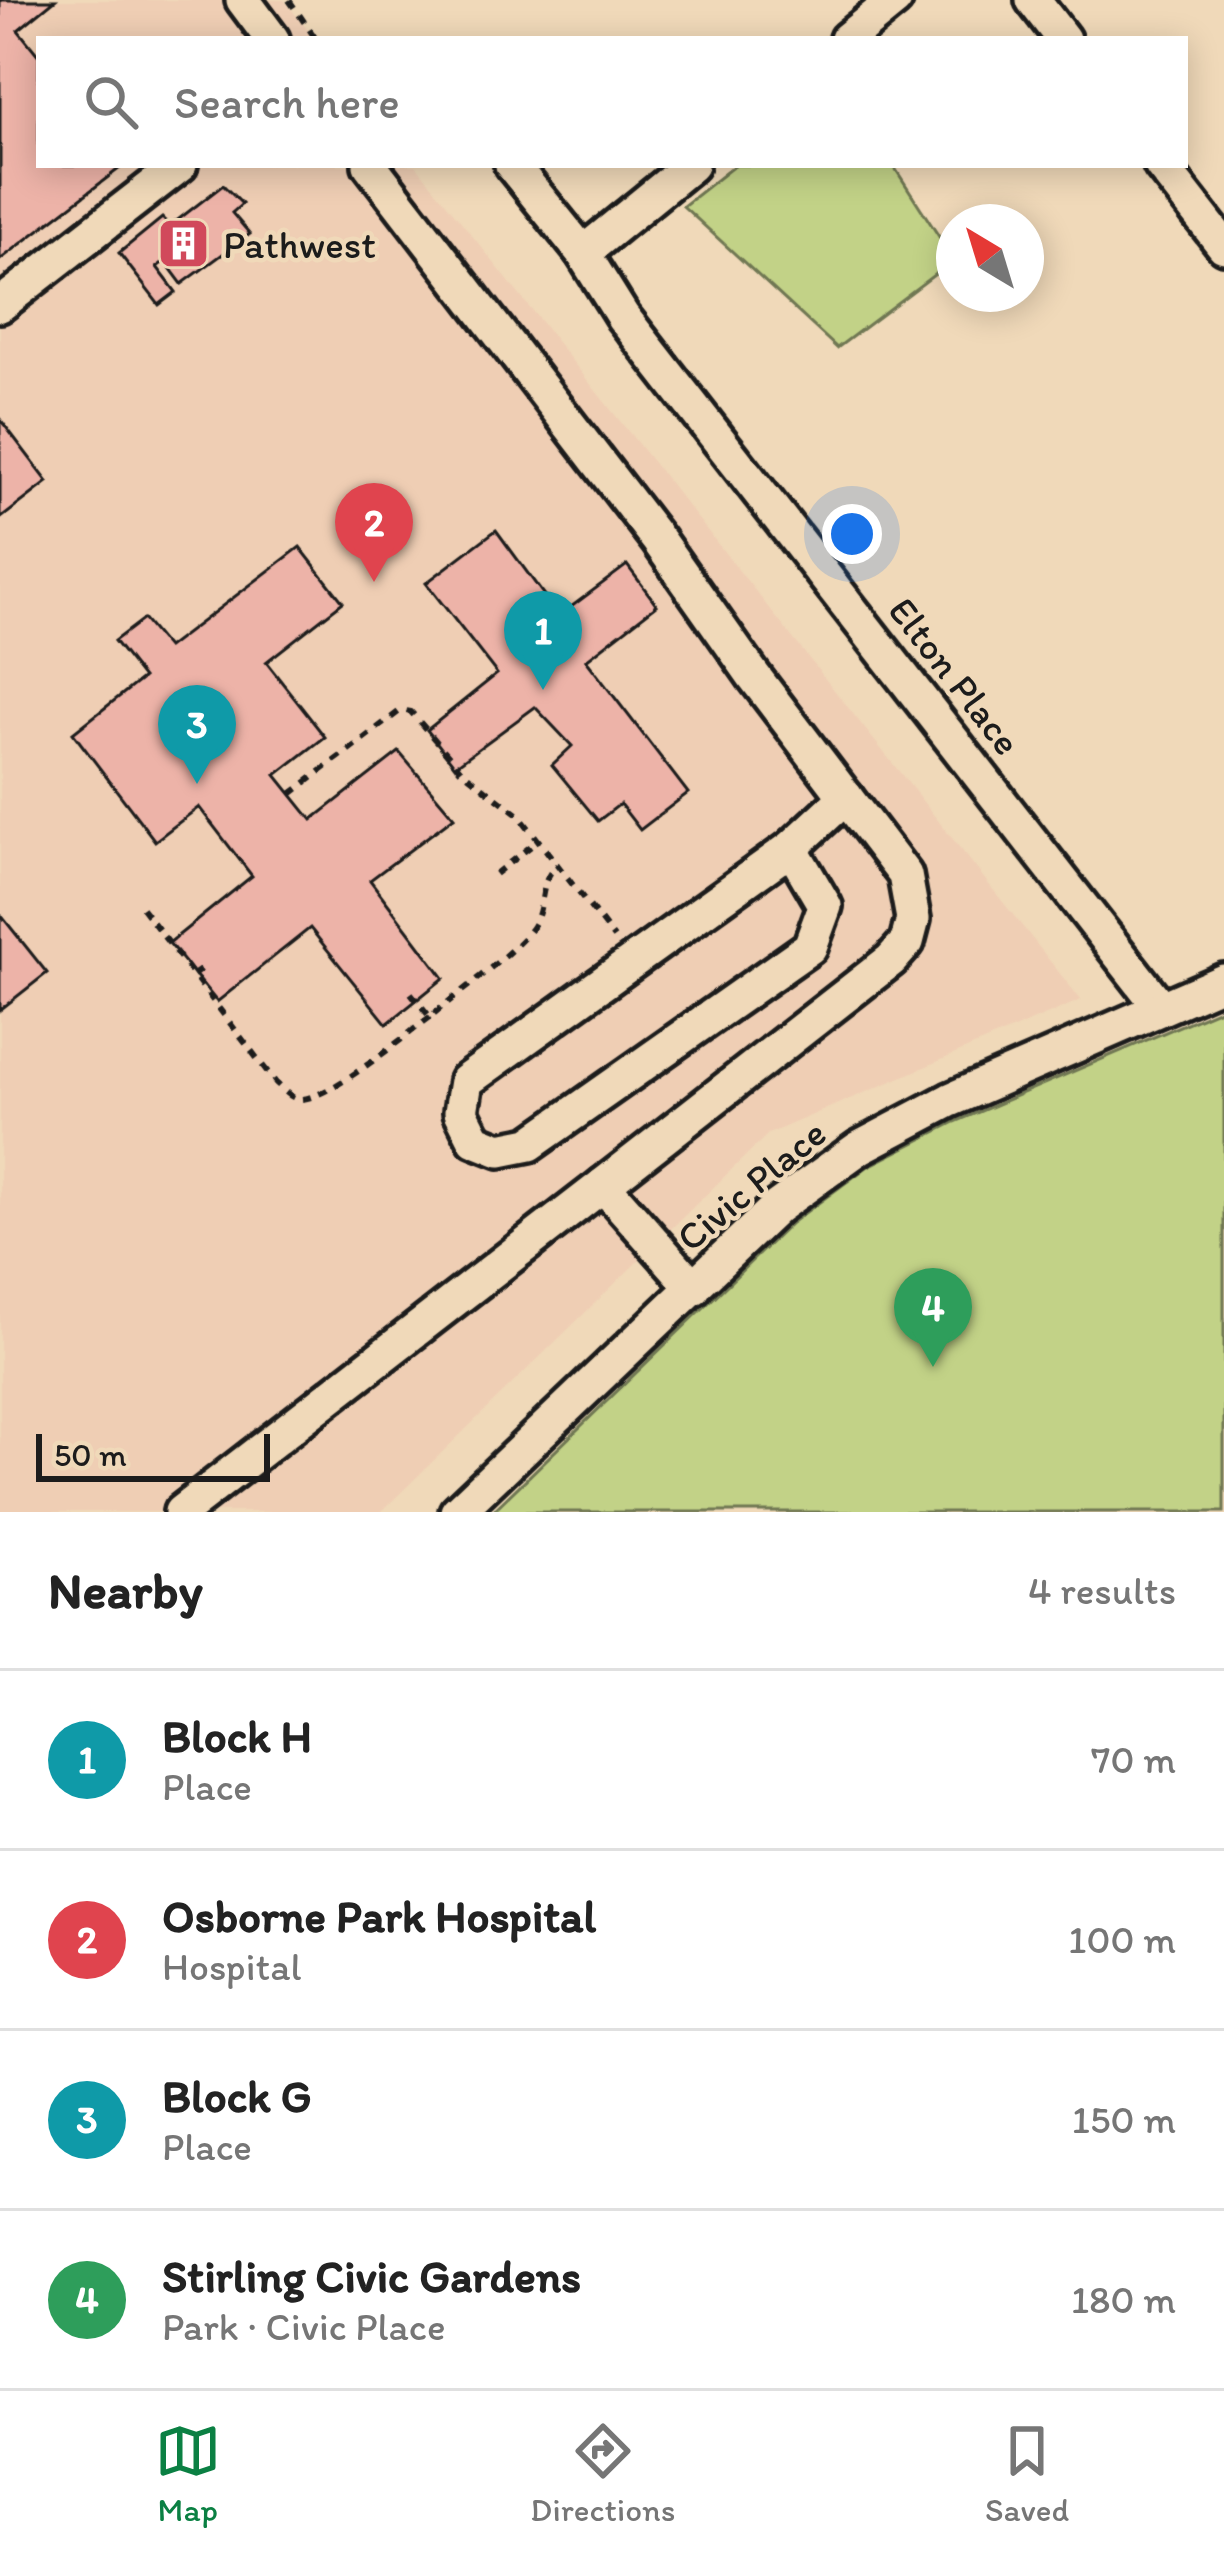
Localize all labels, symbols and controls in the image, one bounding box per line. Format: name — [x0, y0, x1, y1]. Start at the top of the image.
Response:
search box — [36, 36, 1188, 168]
icon: search — [78, 69, 144, 135]
text: Search here — [174, 75, 400, 129]
north arrow — [936, 204, 1044, 312]
building icon: Pathwest — [156, 216, 212, 272]
place label: Pathwest — [223, 221, 376, 268]
pin: 2 — [335, 483, 413, 582]
your location — [822, 504, 882, 564]
street label: Elton Place — [879, 588, 1031, 764]
pin: 1 — [504, 591, 582, 690]
pin: 3 — [158, 685, 236, 784]
street label: Civic Place — [667, 1109, 835, 1261]
pin: 4 — [894, 1268, 972, 1367]
scale bar — [36, 1428, 270, 1481]
text: 50 m — [54, 1435, 127, 1474]
text: Nearby — [48, 1560, 203, 1621]
text: 4 results — [1028, 1567, 1176, 1614]
text: Block H — [162, 1709, 312, 1763]
text: 1 — [78, 1736, 96, 1783]
text: 70 m — [1091, 1736, 1176, 1783]
text: Place — [162, 1763, 252, 1810]
text: Osborne Park Hospital — [162, 1889, 596, 1943]
text: 2 — [77, 1916, 97, 1963]
text: 100 m — [1068, 1916, 1176, 1963]
text: Hospital — [162, 1943, 301, 1990]
text: Block G — [162, 2069, 312, 2123]
text: 3 — [76, 2096, 98, 2143]
text: 150 m — [1072, 2096, 1176, 2143]
text: Place — [162, 2123, 252, 2170]
text: Stirling Civic Gardens — [162, 2249, 581, 2303]
text: 4 — [75, 2276, 99, 2323]
text: 180 m — [1071, 2276, 1176, 2323]
text: Park · Civic Place — [162, 2303, 446, 2350]
tab: Map — [155, 2418, 221, 2529]
tab: Directions — [530, 2418, 675, 2529]
tab: Saved — [985, 2418, 1069, 2529]

